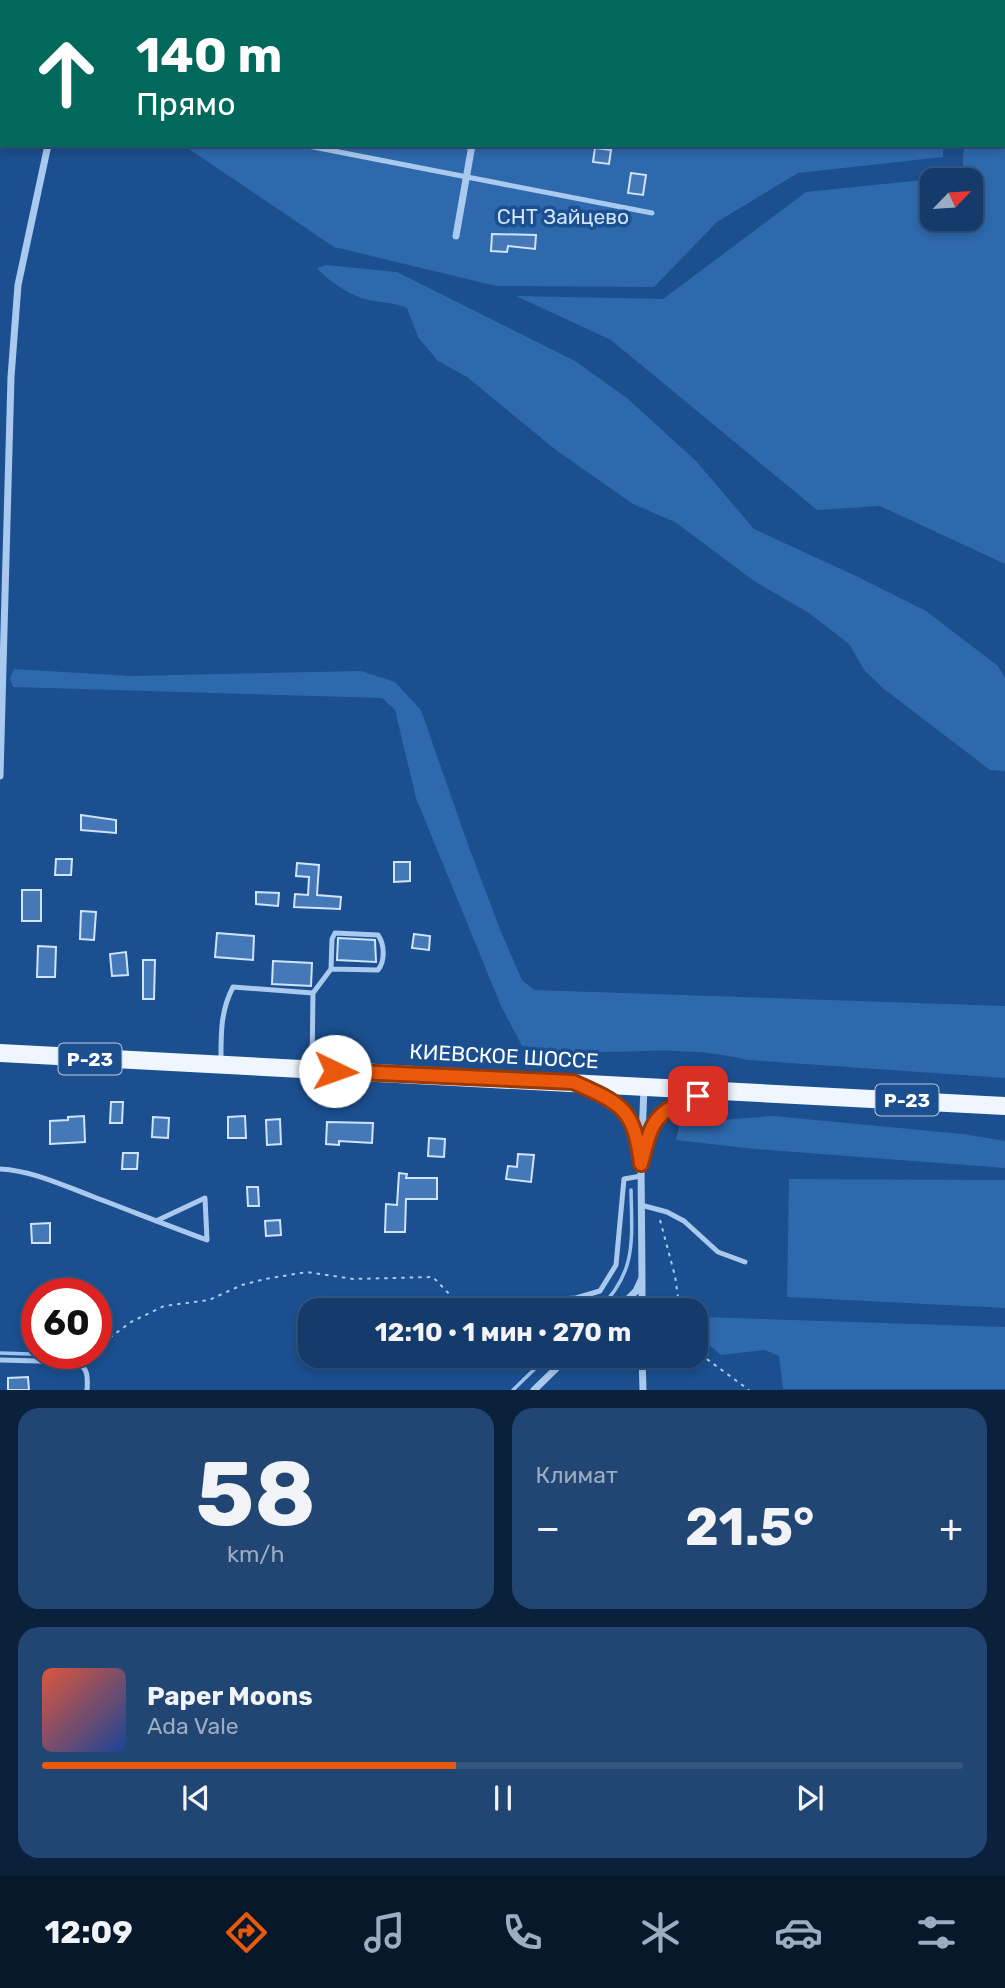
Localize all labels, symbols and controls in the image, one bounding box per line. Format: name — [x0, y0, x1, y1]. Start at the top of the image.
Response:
text: 140 m — [136, 26, 282, 84]
icon: ahead — [21, 28, 112, 119]
text: Прямо — [136, 85, 236, 123]
north arrow — [920, 168, 984, 231]
map controls — [920, 168, 983, 231]
park label: СНТ Зайцево — [497, 204, 629, 229]
position arrow — [298, 1034, 372, 1108]
street label: КИЕВСКОЕ ШОССЕ — [409, 1039, 599, 1073]
road number: Р-23 — [58, 1044, 122, 1074]
pin — [668, 1066, 728, 1126]
icon: arrive — [679, 1077, 717, 1115]
road number: Р-23 — [876, 1084, 939, 1116]
speed limit sign: 60 — [21, 1278, 112, 1369]
text: 12:10 · 1 мин · 270 m — [375, 1317, 631, 1348]
text: 58 — [196, 1440, 316, 1548]
text: Климат — [536, 1461, 618, 1489]
text: 21.5° — [685, 1496, 814, 1558]
text: − — [536, 1505, 560, 1551]
text: + — [939, 1505, 963, 1551]
text: km/h — [227, 1540, 284, 1568]
text: Paper Moons — [147, 1681, 313, 1712]
text: Ada Vale — [147, 1712, 239, 1740]
icon: previous — [177, 1779, 215, 1817]
icon: pause — [484, 1779, 522, 1817]
icon: next — [791, 1779, 829, 1817]
icon: directions — [222, 1908, 271, 1957]
icon: music — [360, 1908, 409, 1957]
icon: phone — [498, 1908, 547, 1957]
icon: climate — [636, 1908, 685, 1957]
icon: car — [774, 1908, 823, 1957]
icon: filters — [912, 1908, 961, 1957]
text: 12:09 — [44, 1913, 133, 1951]

